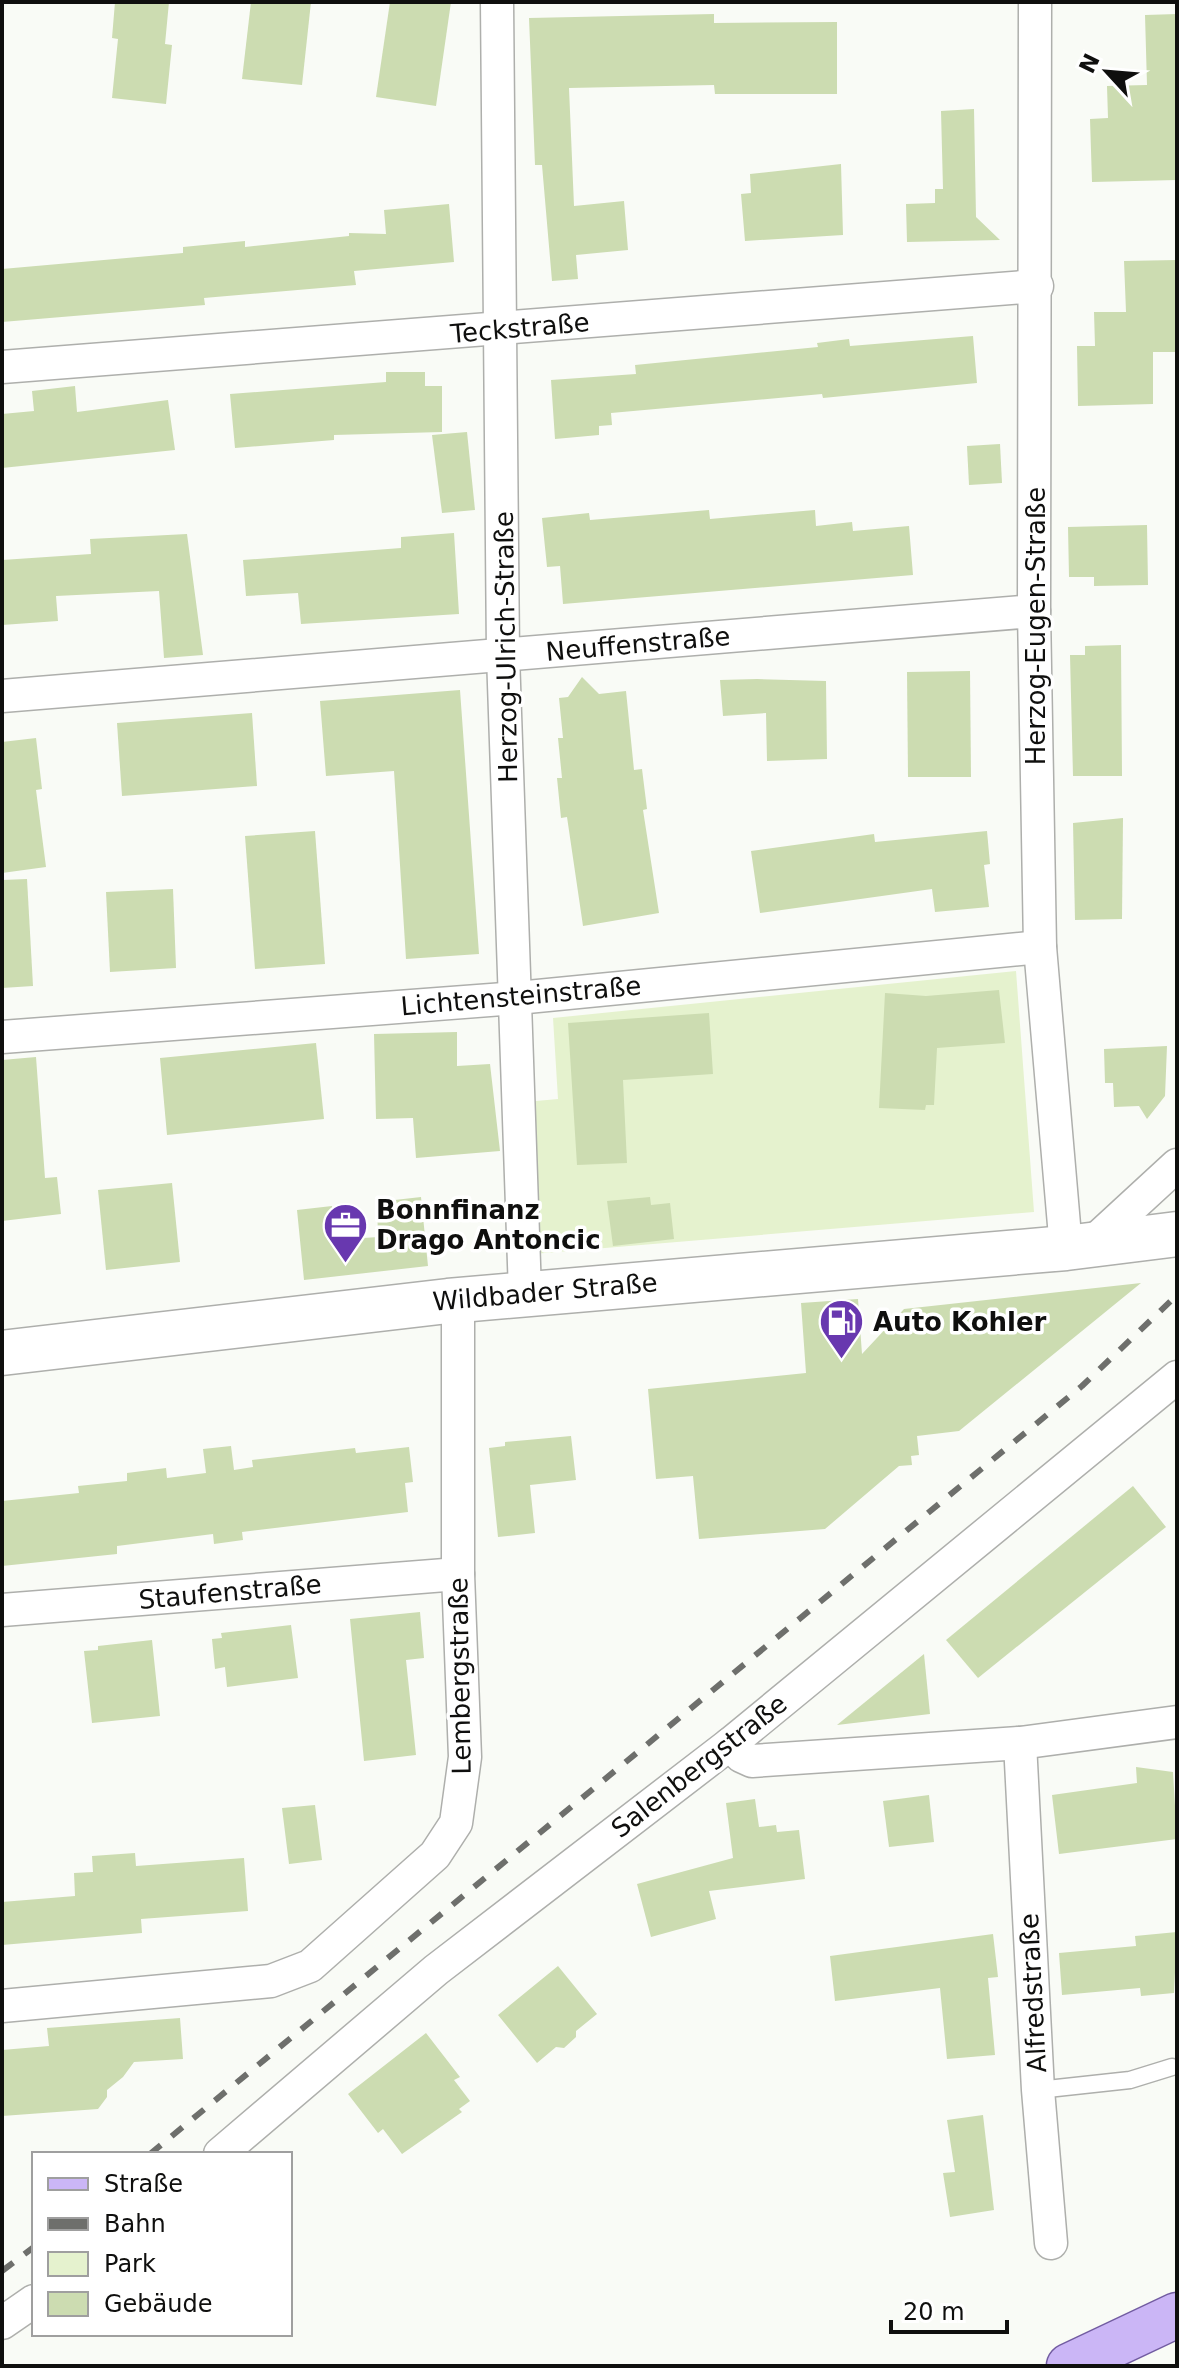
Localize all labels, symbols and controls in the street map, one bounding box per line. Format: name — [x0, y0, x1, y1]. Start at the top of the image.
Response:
north arrow — [1067, 32, 1147, 112]
text: N — [1074, 50, 1105, 77]
street label: Teckstraße — [448, 307, 591, 349]
street label: Herzog-Eugen-Straße — [1021, 487, 1051, 765]
street label: Herzog-Ulrich-Straße — [489, 511, 523, 783]
street label: Neuffenstraße — [545, 621, 731, 667]
street label: Lichtensteinstraße — [399, 971, 643, 1021]
place label: Bonnfinanz Drago Antoncic — [376, 1195, 601, 1255]
office icon: Bonnfinanz Drago Antoncic — [321, 1201, 369, 1264]
street label: Wildbader Straße — [431, 1267, 659, 1317]
fuel station icon: Auto Kohler — [818, 1298, 866, 1361]
place label: Auto Kohler — [873, 1307, 1047, 1337]
street label: Staufenstraße — [137, 1569, 323, 1615]
street label: Lembergstraße — [443, 1577, 477, 1775]
street label: Salenbergstraße — [605, 1688, 793, 1844]
street label: Alfredstraße — [1014, 1913, 1052, 2073]
legend — [32, 2152, 292, 2336]
text: Straße — [104, 2170, 183, 2198]
text: Bahn — [104, 2210, 166, 2238]
text: Park — [104, 2250, 156, 2278]
scale bar — [891, 2284, 1007, 2334]
text: Gebäude — [104, 2290, 213, 2318]
text: 20 m — [903, 2298, 965, 2326]

